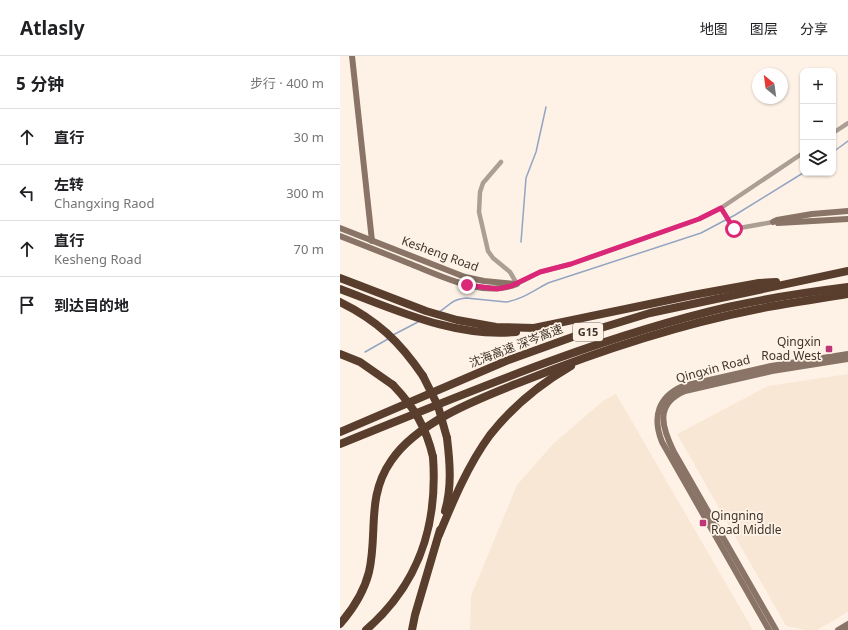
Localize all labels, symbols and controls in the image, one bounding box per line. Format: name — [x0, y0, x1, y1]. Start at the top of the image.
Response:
text: Atlasly — [20, 15, 85, 41]
text: 地图 — [700, 19, 728, 38]
text: 图层 — [750, 19, 778, 38]
text: 分享 — [800, 19, 828, 38]
north arrow — [752, 68, 788, 104]
map controls — [800, 68, 836, 176]
button: + — [800, 68, 836, 104]
text: 5 分钟 — [16, 72, 64, 95]
text: 步行 · 400 m — [250, 74, 324, 92]
button: − — [800, 104, 836, 140]
icon: ahead — [16, 126, 38, 148]
text: 直行 — [54, 127, 84, 147]
text: 30 m — [294, 128, 324, 146]
button: layers — [800, 140, 836, 176]
text: 左转 — [54, 174, 84, 194]
icon: left — [16, 182, 38, 204]
text: 300 m — [286, 184, 324, 202]
text: Changxing Raod — [54, 194, 154, 212]
route start — [725, 220, 743, 238]
text: 直行 — [54, 230, 84, 250]
street label: Kesheng Road — [399, 232, 481, 275]
icon: ahead — [16, 238, 38, 260]
text: 70 m — [294, 240, 324, 258]
text: Kesheng Road — [54, 250, 142, 268]
route end — [458, 276, 476, 294]
icon: arrive — [16, 294, 38, 316]
text: 到达目的地 — [54, 295, 129, 315]
street label: 沈海高速 深岑高速 — [467, 320, 565, 371]
road number: G15 — [573, 323, 603, 341]
place label: Qingxin Road West — [761, 333, 822, 364]
marker: Qingxin Road West — [824, 344, 834, 354]
street label: Qingxin Road — [674, 350, 752, 387]
place label: Qingning Road Middle — [711, 507, 782, 538]
marker: Qingning Road Middle — [698, 518, 708, 528]

